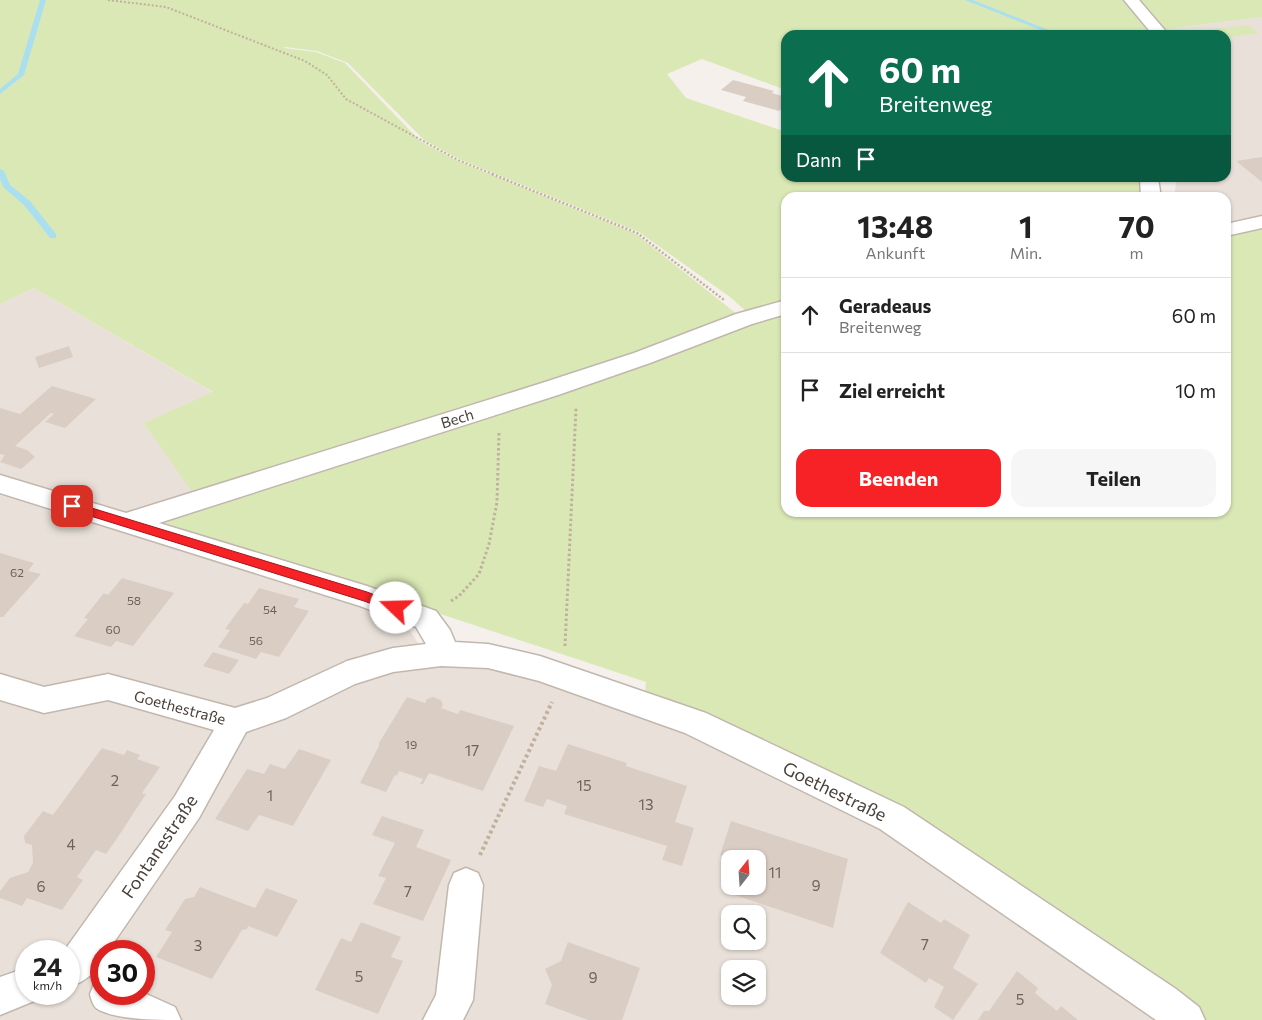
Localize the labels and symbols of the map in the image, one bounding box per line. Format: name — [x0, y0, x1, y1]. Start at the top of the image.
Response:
street label: Bech — [438, 404, 476, 432]
pin — [51, 485, 93, 527]
house number: 62 — [10, 565, 24, 579]
position arrow — [369, 581, 421, 633]
house number: 58 — [127, 593, 141, 607]
house number: 54 — [263, 602, 277, 616]
house number: 60 — [105, 622, 121, 636]
house number: 56 — [249, 633, 263, 647]
street label: Goethestraße — [132, 686, 228, 728]
house number: 19 — [405, 737, 417, 751]
house number: 17 — [465, 741, 479, 759]
street label: Goethestraße — [779, 756, 891, 826]
house number: 2 — [111, 771, 119, 789]
house number: 15 — [576, 776, 592, 794]
house number: 1 — [267, 786, 273, 804]
street label: Fontanestraße — [116, 790, 202, 902]
house number: 13 — [639, 795, 653, 813]
house number: 4 — [67, 835, 76, 853]
north arrow — [721, 850, 766, 895]
house number: 11 — [769, 863, 781, 881]
house number: 9 — [811, 876, 821, 894]
house number: 6 — [36, 877, 46, 895]
house number: 7 — [404, 882, 412, 900]
house number: 7 — [921, 935, 929, 953]
house number: 3 — [194, 936, 202, 954]
speed limit sign: 30 — [90, 940, 155, 1005]
house number: 5 — [355, 967, 363, 985]
house number: 9 — [588, 968, 598, 986]
house number: 5 — [1016, 990, 1024, 1008]

